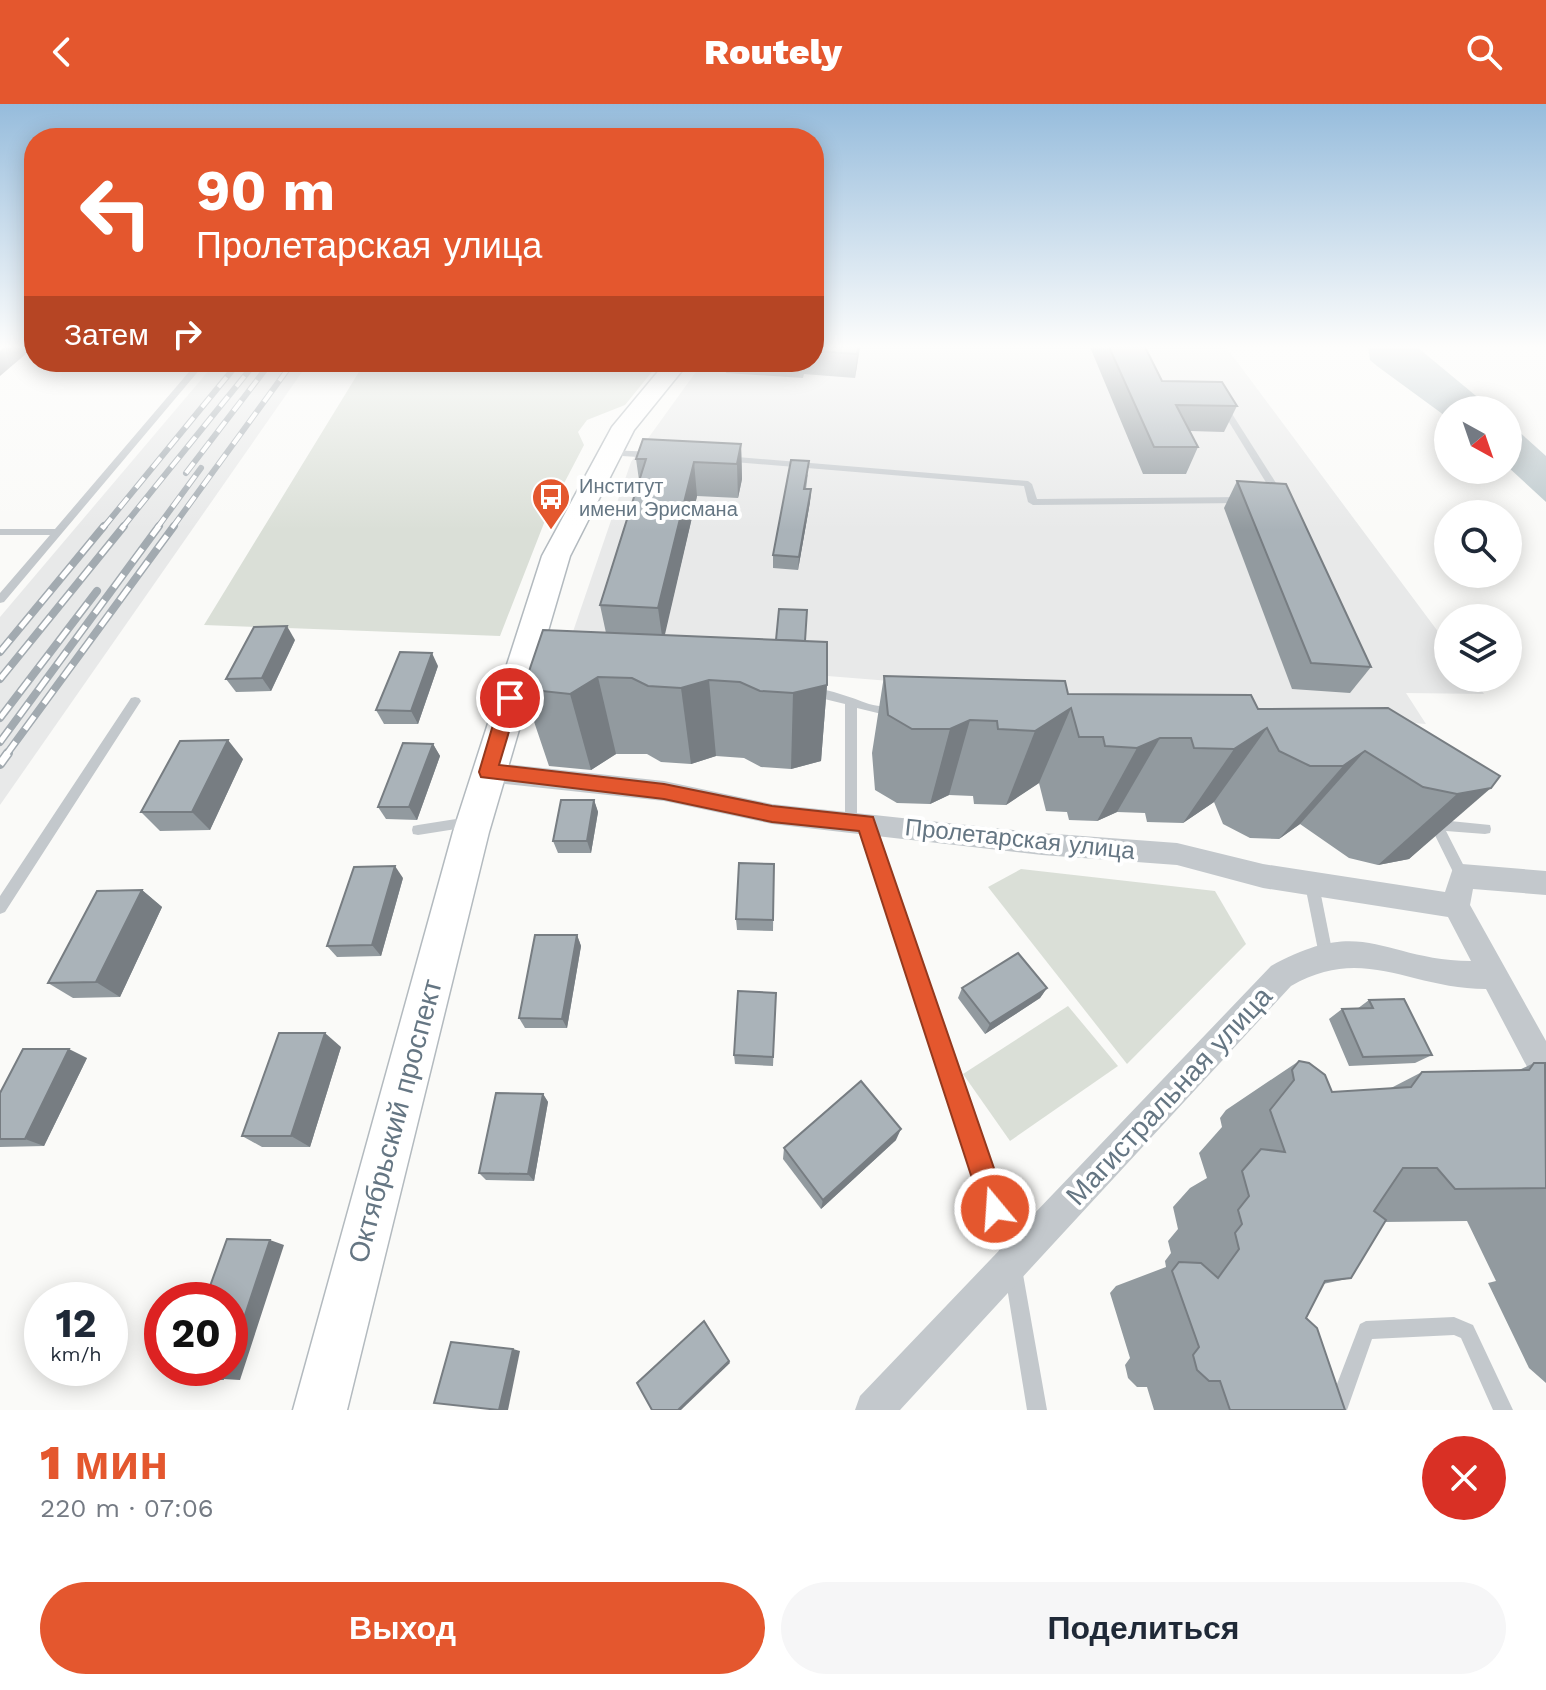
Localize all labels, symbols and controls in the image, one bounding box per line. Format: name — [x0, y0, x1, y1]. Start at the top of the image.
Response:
icon: back — [40, 30, 84, 74]
icon: search — [1462, 30, 1506, 74]
text: Routely — [704, 31, 842, 73]
text: 90 m — [196, 158, 335, 224]
icon: left — [64, 160, 168, 264]
text: Пролетарская улица — [196, 225, 542, 267]
icon: right — [165, 312, 209, 356]
text: Затем — [64, 317, 149, 352]
north arrow — [1434, 396, 1522, 484]
map controls — [1434, 396, 1522, 692]
place label: Институт имени Эрисмана — [579, 474, 739, 521]
bus stop icon: Институт имени Эрисмана — [530, 476, 572, 531]
button: search — [1434, 500, 1522, 588]
button: layers — [1434, 604, 1522, 692]
pin — [476, 664, 544, 732]
icon: arrive — [488, 676, 532, 720]
street label: Пролетарская улица — [904, 813, 1137, 865]
street label: Октябрьский проспект — [341, 976, 449, 1266]
street label: Магистральная улица — [1059, 980, 1279, 1212]
position arrow — [953, 1167, 1037, 1251]
speed limit sign: 20 — [144, 1282, 248, 1386]
text: 12 — [55, 1300, 97, 1347]
text: km/h — [50, 1342, 102, 1366]
text: 1 мин — [40, 1434, 168, 1491]
button: close — [1422, 1436, 1506, 1520]
text: 220 m · 07:06 — [40, 1493, 214, 1523]
button: Выход — [40, 1582, 765, 1674]
button: Поделиться — [781, 1582, 1506, 1674]

